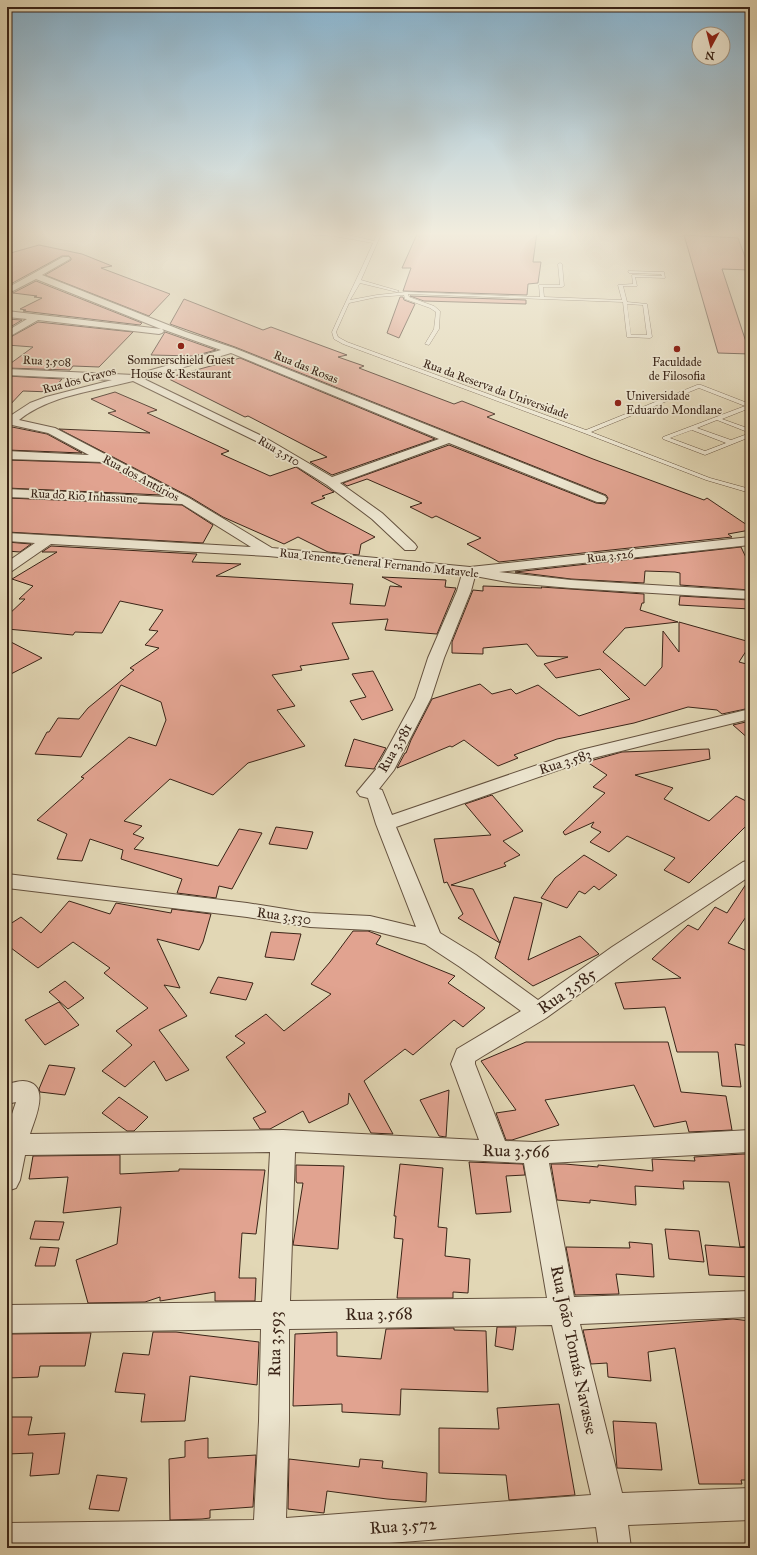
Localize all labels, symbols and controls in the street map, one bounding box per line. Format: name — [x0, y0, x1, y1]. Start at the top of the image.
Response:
north arrow — [691, 26, 731, 66]
text: N — [704, 48, 715, 62]
marker: Sommerschield Guest House & Restaurant — [176, 341, 186, 351]
marker: Faculdade de Filosofia — [672, 344, 682, 354]
street label: Rua das Rosas — [272, 348, 340, 386]
street label: Rua 3.508 — [22, 353, 72, 369]
place label: Sommerschield Guest House & Restaurant — [127, 353, 236, 381]
place label: Faculdade de Filosofia — [649, 355, 706, 383]
street label: Rua da Reserva da Universidade — [421, 356, 571, 422]
street label: Rua dos Cravos — [41, 363, 117, 397]
place label: Universidade Eduardo Mondlane — [626, 389, 722, 417]
marker: Universidade Eduardo Mondlane — [613, 398, 623, 408]
street label: Rua 3.510 — [255, 433, 303, 469]
street label: Rua dos Antúrios — [100, 452, 182, 504]
street label: Rua do Rio Inhassune — [30, 486, 138, 506]
street label: Rua Tenente General Fernando Matavele — [279, 546, 479, 580]
street label: Rua 3.526 — [586, 546, 635, 565]
street label: Rua 3.581 — [374, 720, 416, 776]
street label: Rua 3.583 — [537, 746, 593, 778]
street label: Rua 3.530 — [256, 904, 312, 928]
street label: Rua 3.585 — [534, 963, 600, 1019]
street label: Rua 3.566 — [482, 1140, 551, 1162]
street label: Rua João Tomás Navasse — [546, 1263, 602, 1437]
street label: Rua 3.568 — [345, 1303, 413, 1325]
street label: Rua 3.593 — [264, 1311, 286, 1377]
street label: Rua 3.572 — [369, 1513, 438, 1539]

